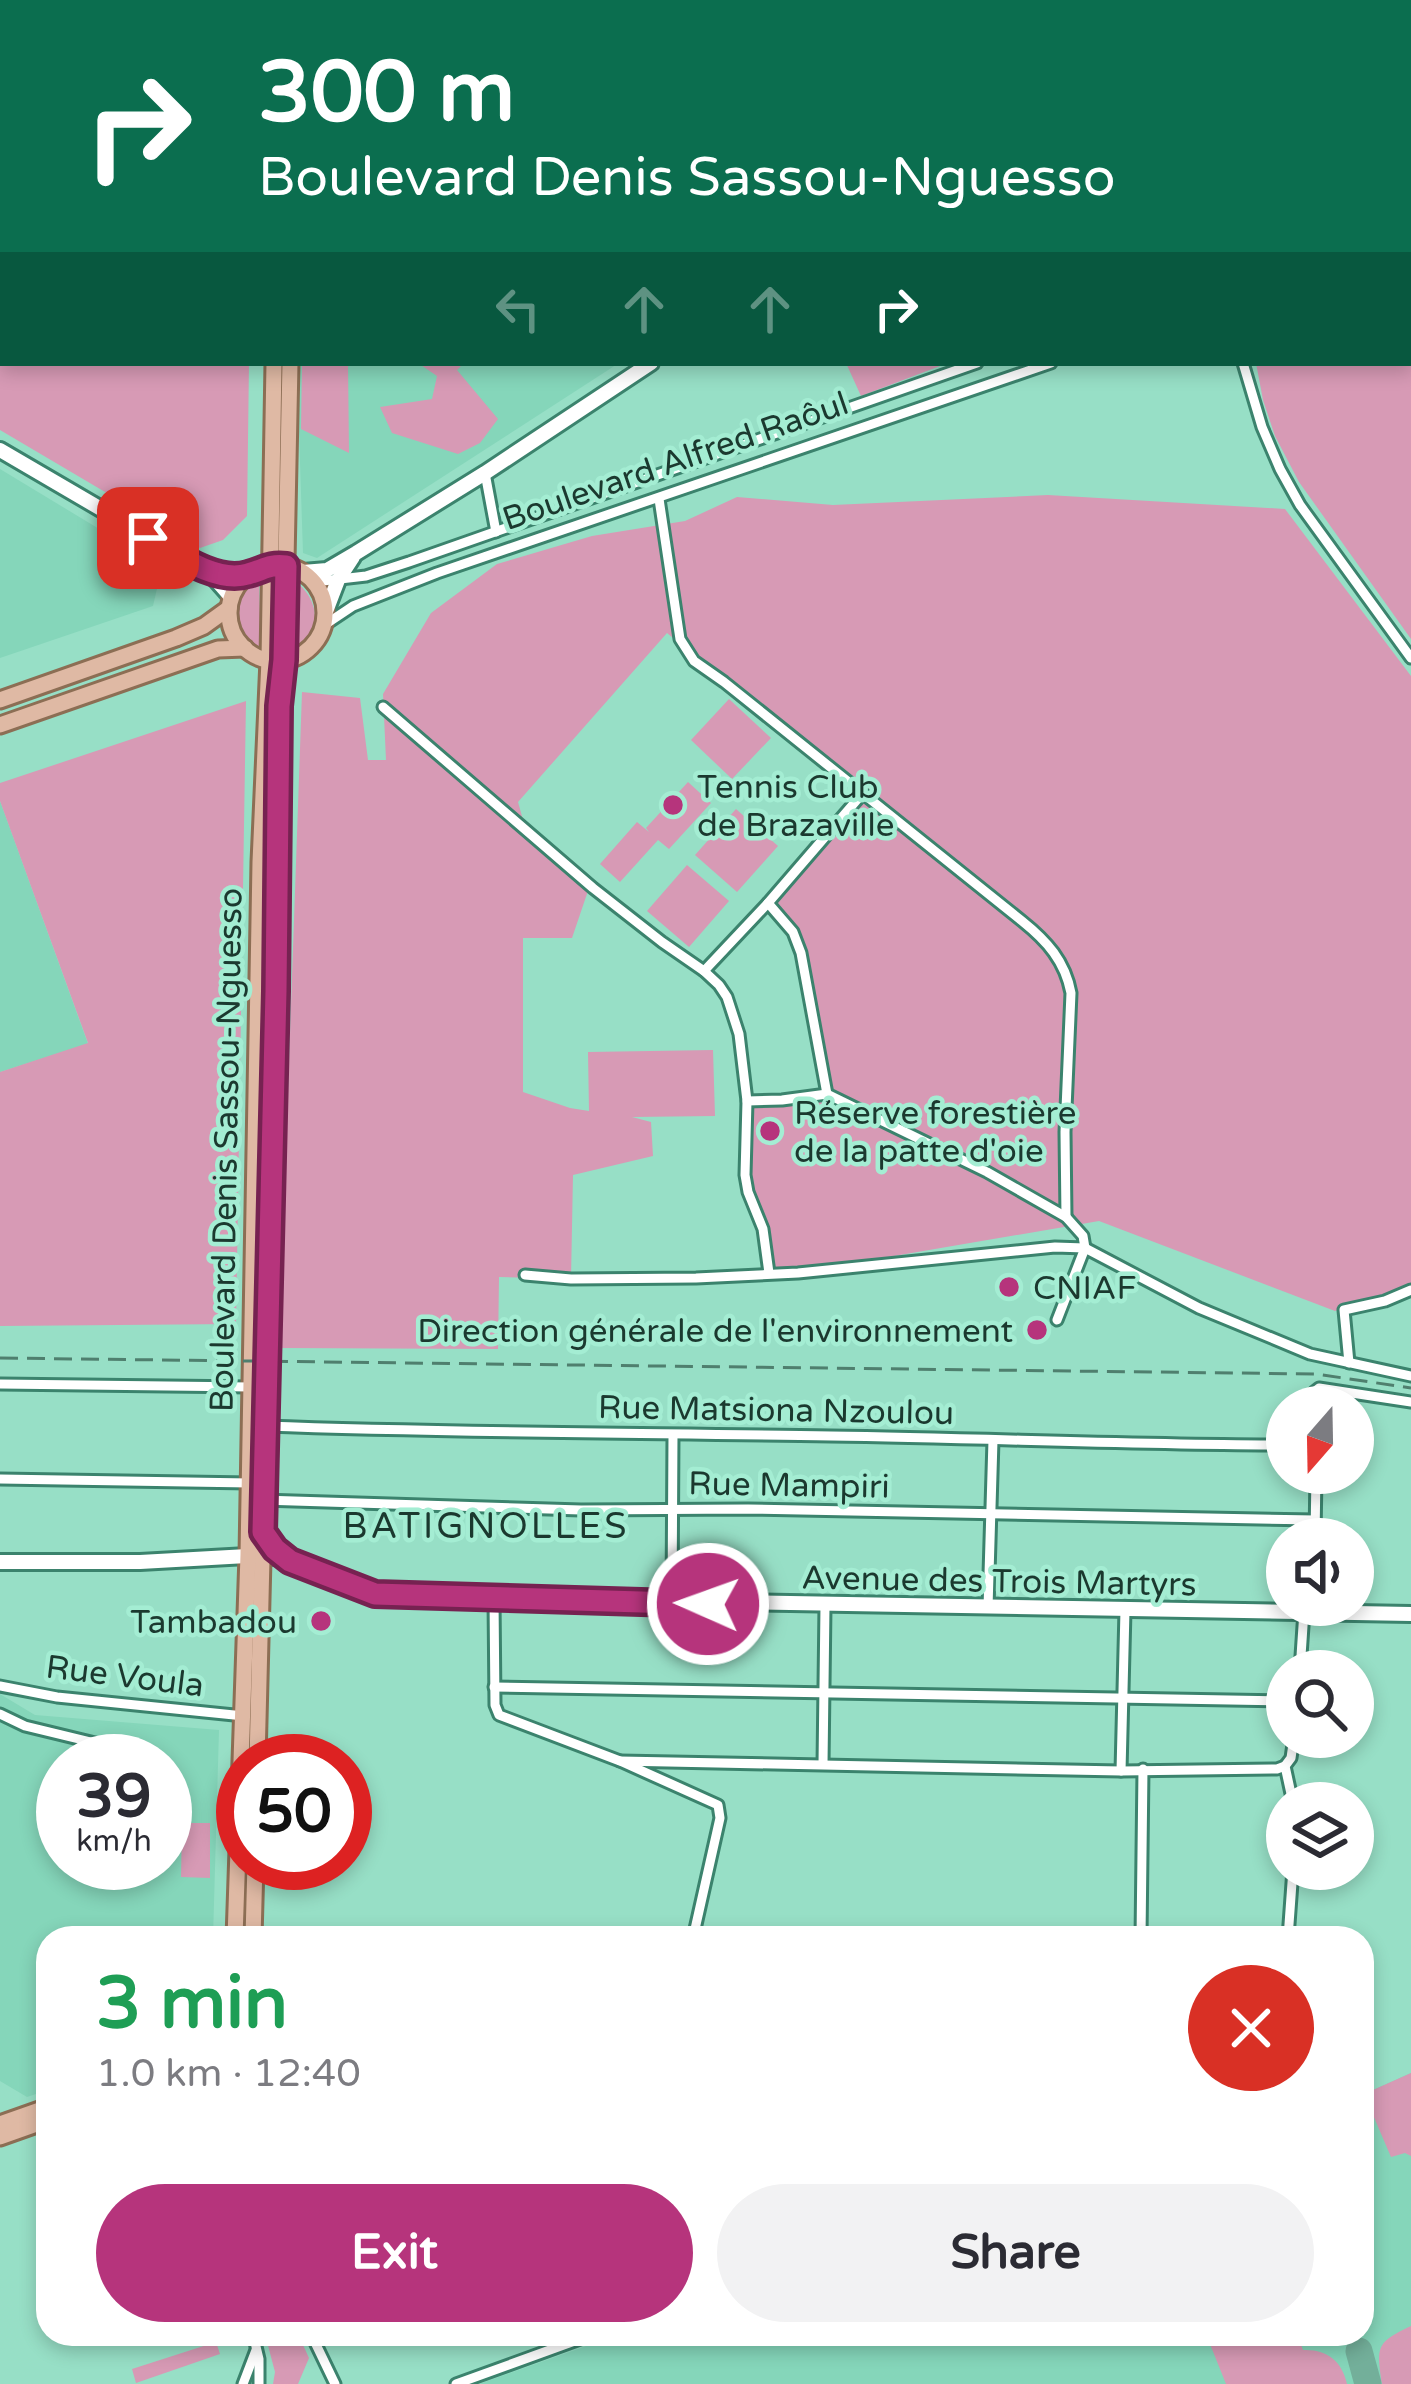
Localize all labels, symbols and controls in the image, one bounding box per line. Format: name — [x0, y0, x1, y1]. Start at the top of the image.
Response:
text: 300 m — [258, 43, 515, 144]
icon: right — [60, 48, 216, 204]
text: Boulevard Denis Sassou-Nguesso — [258, 145, 1116, 210]
icon: left — [485, 276, 551, 342]
icon: ahead — [611, 276, 677, 342]
icon: ahead — [737, 276, 803, 342]
icon: right — [863, 276, 929, 342]
street label: Boulevard Alfred Raôul — [498, 384, 853, 539]
pin — [97, 487, 199, 589]
icon: arrive — [115, 505, 181, 571]
place label: Tennis Club de Brazaville — [697, 768, 894, 845]
marker: Tennis Club de Brazaville — [660, 792, 686, 818]
street label: Boulevard Denis Sassou-Nguesso — [202, 888, 251, 1412]
place label: Réserve forestière de la patte d'oie — [794, 1094, 1076, 1171]
marker: Réserve forestière de la patte d'oie — [757, 1118, 783, 1144]
place label: CNIAF — [1033, 1269, 1137, 1308]
marker: CNIAF — [996, 1274, 1022, 1300]
place label: Direction générale de l'environnement — [417, 1312, 1013, 1351]
marker: Direction générale de l'environnement — [1024, 1317, 1050, 1343]
north arrow — [1266, 1386, 1374, 1494]
map controls — [1266, 1386, 1374, 1890]
street label: Rue Matsiona Nzoulou — [598, 1388, 954, 1433]
street label: Rue Mampiri — [688, 1464, 890, 1507]
district label: BATIGNOLLES — [343, 1505, 629, 1548]
button: sound — [1266, 1518, 1374, 1626]
position arrow — [645, 1541, 771, 1667]
street label: Avenue des Trois Martyrs — [801, 1559, 1197, 1604]
place label: Tambadou — [130, 1603, 297, 1642]
marker: Tambadou — [308, 1608, 334, 1634]
street label: Rue Voula — [44, 1647, 206, 1706]
button: search — [1266, 1650, 1374, 1758]
speed limit sign: 50 — [216, 1734, 372, 1890]
text: 39 — [76, 1761, 152, 1833]
button: layers — [1266, 1782, 1374, 1890]
text: km/h — [76, 1823, 152, 1860]
text: 3 min — [96, 1961, 288, 2048]
button: close — [1188, 1965, 1314, 2091]
text: 1.0 km · 12:40 — [96, 2050, 361, 2097]
button: Exit — [96, 2184, 693, 2322]
button: Share — [717, 2184, 1314, 2322]

